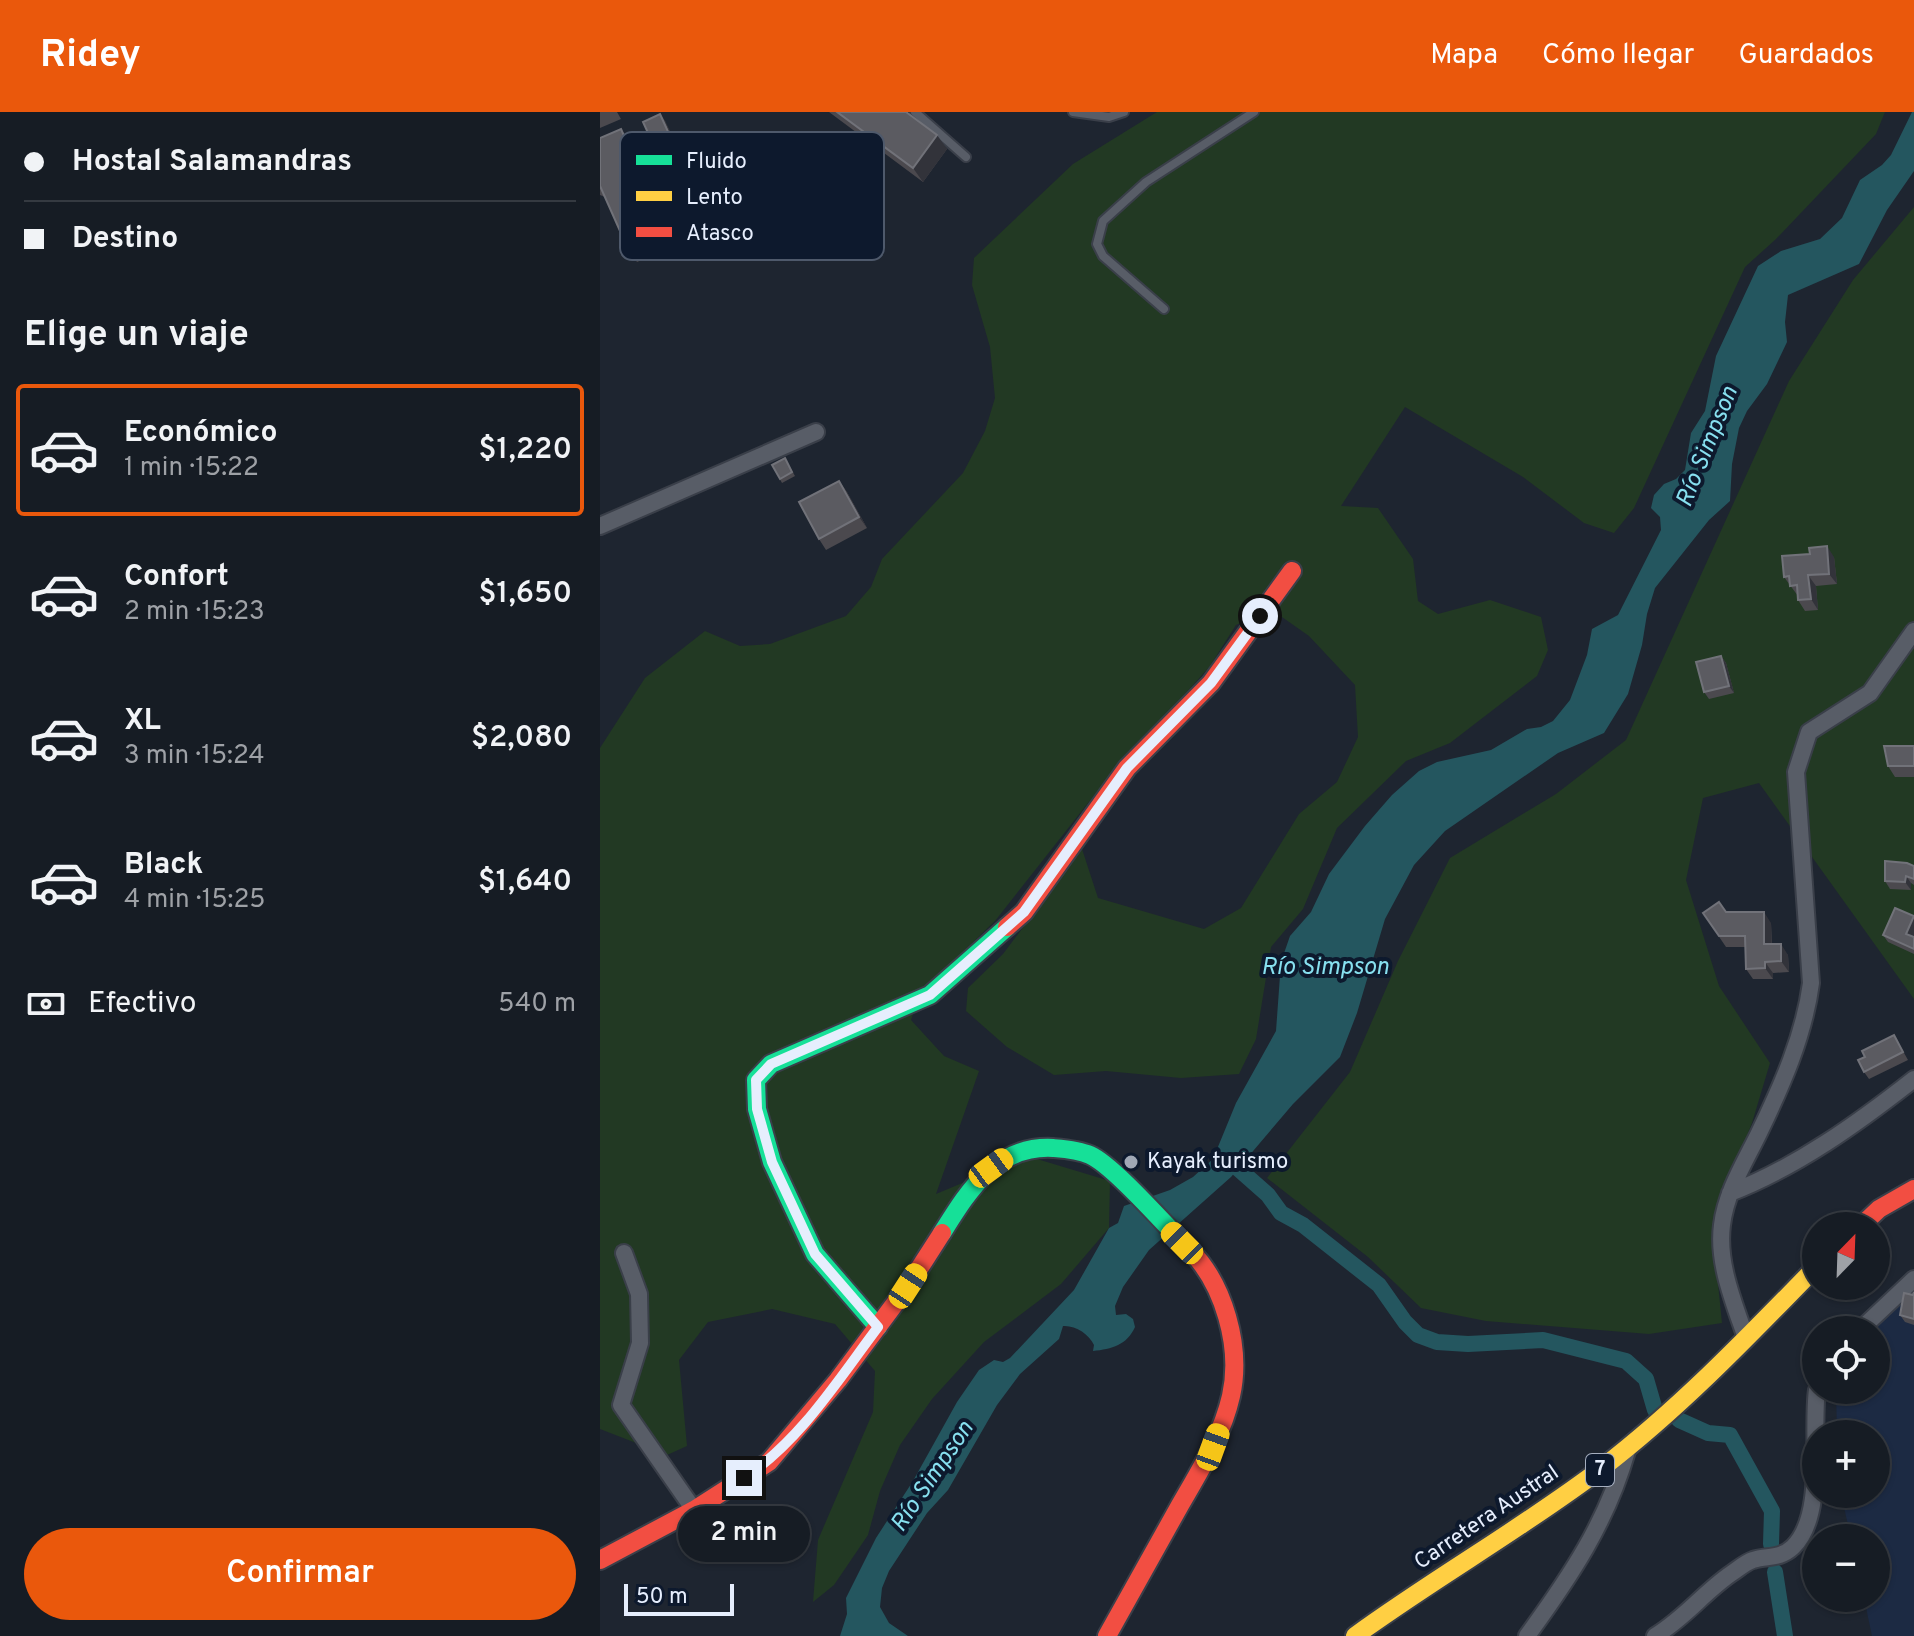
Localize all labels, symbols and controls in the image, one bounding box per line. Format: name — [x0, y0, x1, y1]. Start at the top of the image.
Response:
text: Ridey — [40, 32, 141, 81]
text: Mapa — [1430, 38, 1498, 74]
text: Cómo llegar — [1542, 38, 1694, 74]
text: Guardados — [1738, 38, 1874, 74]
legend — [620, 132, 884, 260]
text: Hostal Salamandras — [72, 144, 352, 181]
text: Fluido — [686, 149, 747, 176]
text: Lento — [686, 185, 743, 212]
text: Destino — [72, 221, 178, 258]
text: Atasco — [686, 221, 754, 248]
text: Elige un viaje — [24, 313, 249, 359]
water label: Río Simpson — [1670, 382, 1746, 512]
icon: car — [28, 414, 100, 486]
text: Económico — [124, 415, 277, 452]
text: $1,220 — [479, 432, 572, 469]
text: 1 min · 15:22 — [124, 452, 259, 485]
icon: car — [28, 558, 100, 630]
text: Confort — [124, 559, 229, 596]
text: $1,650 — [479, 576, 572, 613]
text: 2 min · 15:23 — [124, 596, 265, 629]
route start — [1242, 598, 1278, 634]
icon: car — [28, 702, 100, 774]
text: XL — [124, 703, 161, 740]
text: $2,080 — [471, 720, 572, 757]
text: 3 min · 15:24 — [124, 740, 265, 773]
icon: car — [28, 846, 100, 918]
text: Black — [124, 847, 203, 884]
text: $1,640 — [478, 864, 572, 901]
text: 4 min · 15:25 — [124, 884, 266, 917]
water label: Río Simpson — [1261, 953, 1389, 983]
icon: cash — [24, 982, 68, 1026]
text: Efectivo — [88, 986, 197, 1023]
text: 540 m — [498, 988, 576, 1021]
car — [965, 1144, 1017, 1192]
place label: Kayak turismo — [1147, 1149, 1288, 1176]
marker: Kayak turismo — [1122, 1153, 1140, 1171]
north arrow — [1802, 1212, 1890, 1300]
map controls — [1802, 1212, 1890, 1612]
car — [1157, 1218, 1207, 1268]
car — [885, 1259, 931, 1313]
button: locate — [1802, 1316, 1890, 1404]
water label: Río Simpson — [885, 1416, 981, 1538]
car — [1194, 1420, 1232, 1474]
button: + — [1802, 1420, 1890, 1508]
road number: 7 — [1586, 1454, 1614, 1486]
route end — [726, 1460, 762, 1496]
street label: Carretera Austral — [1410, 1460, 1564, 1576]
callout: 2 min — [678, 1506, 810, 1562]
text: 2 min — [710, 1517, 778, 1550]
button: − — [1802, 1524, 1890, 1612]
button: Confirmar — [24, 1528, 576, 1620]
scale bar — [624, 1580, 734, 1616]
text: 50 m — [636, 1584, 688, 1611]

